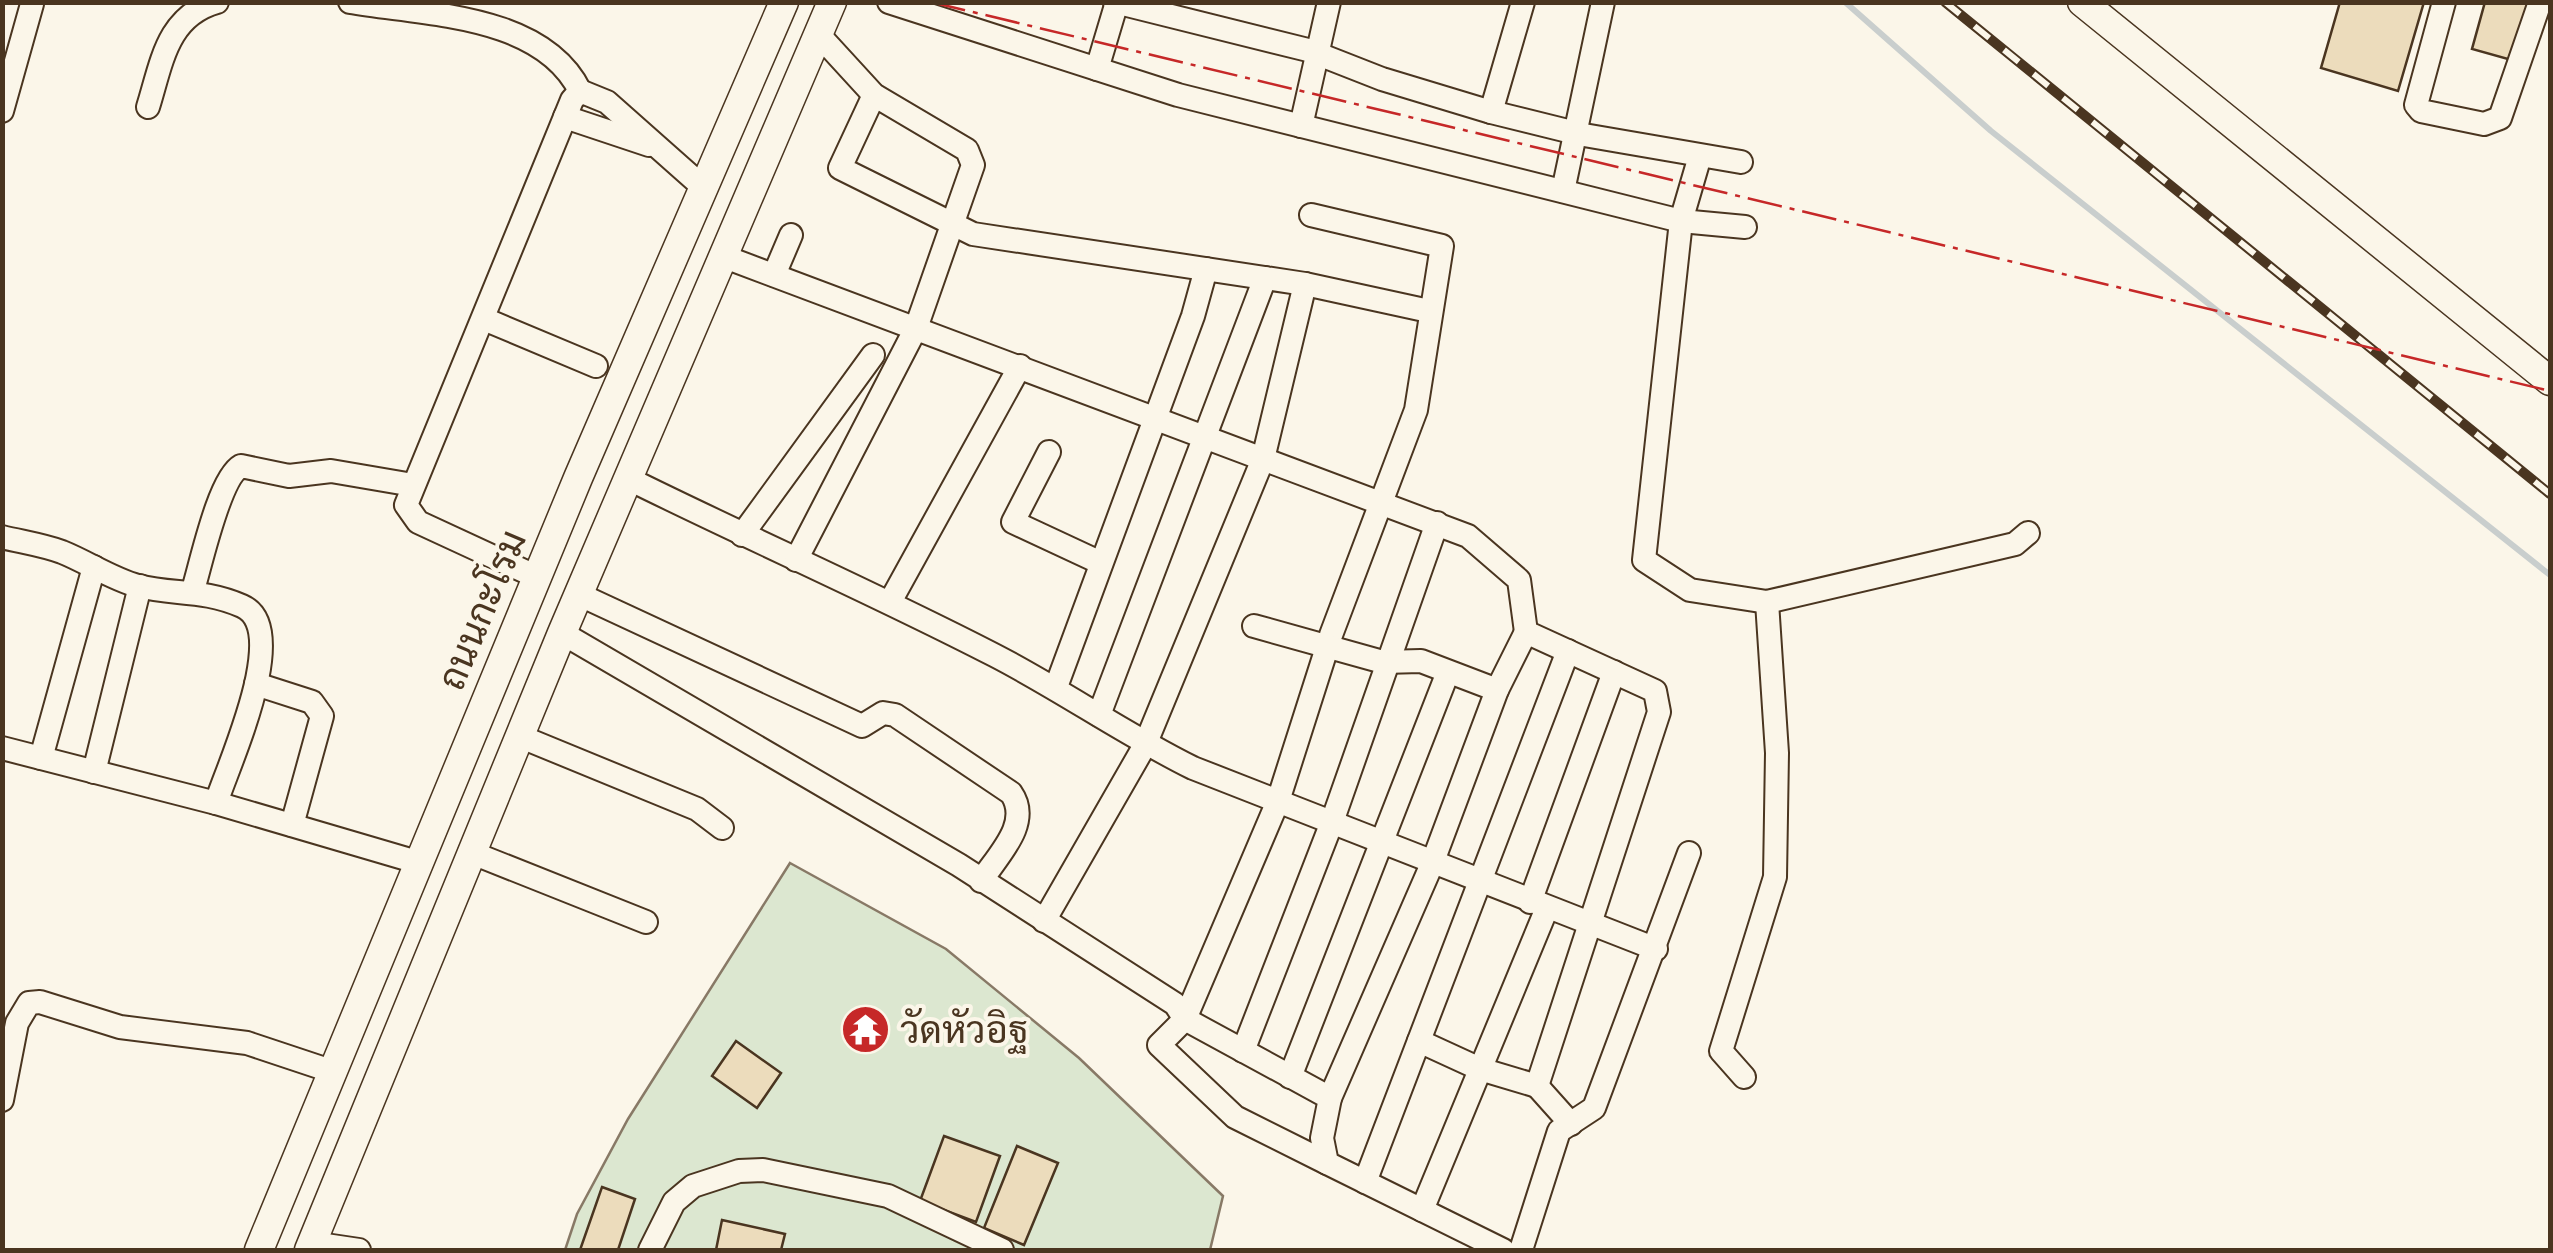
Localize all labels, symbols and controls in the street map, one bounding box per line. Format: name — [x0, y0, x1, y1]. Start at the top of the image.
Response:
street label: ถนนกะโรม — [427, 523, 537, 697]
temple icon: วัดหัวอิฐ — [839, 1004, 891, 1056]
place label: วัดหัวอิฐ — [900, 1007, 1028, 1055]

